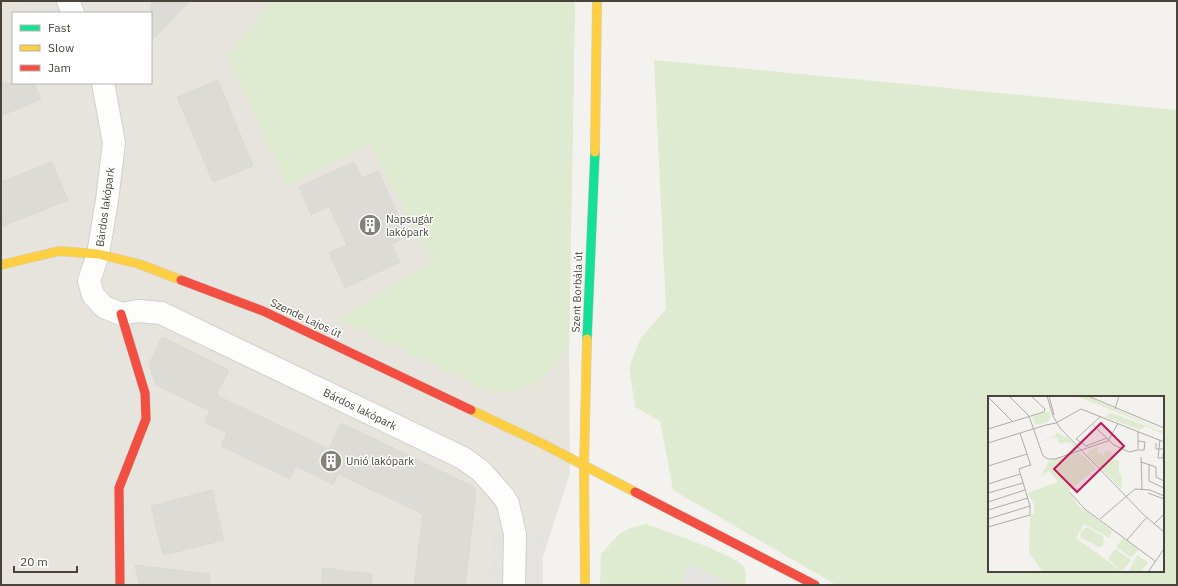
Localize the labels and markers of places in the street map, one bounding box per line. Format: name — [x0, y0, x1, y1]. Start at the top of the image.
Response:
building icon: Napsugár lakópark — [357, 212, 383, 238]
place label: Napsugár lakópark — [386, 212, 433, 239]
building icon: Unió lakópark — [318, 448, 344, 474]
place label: Unió lakópark — [346, 454, 414, 468]

